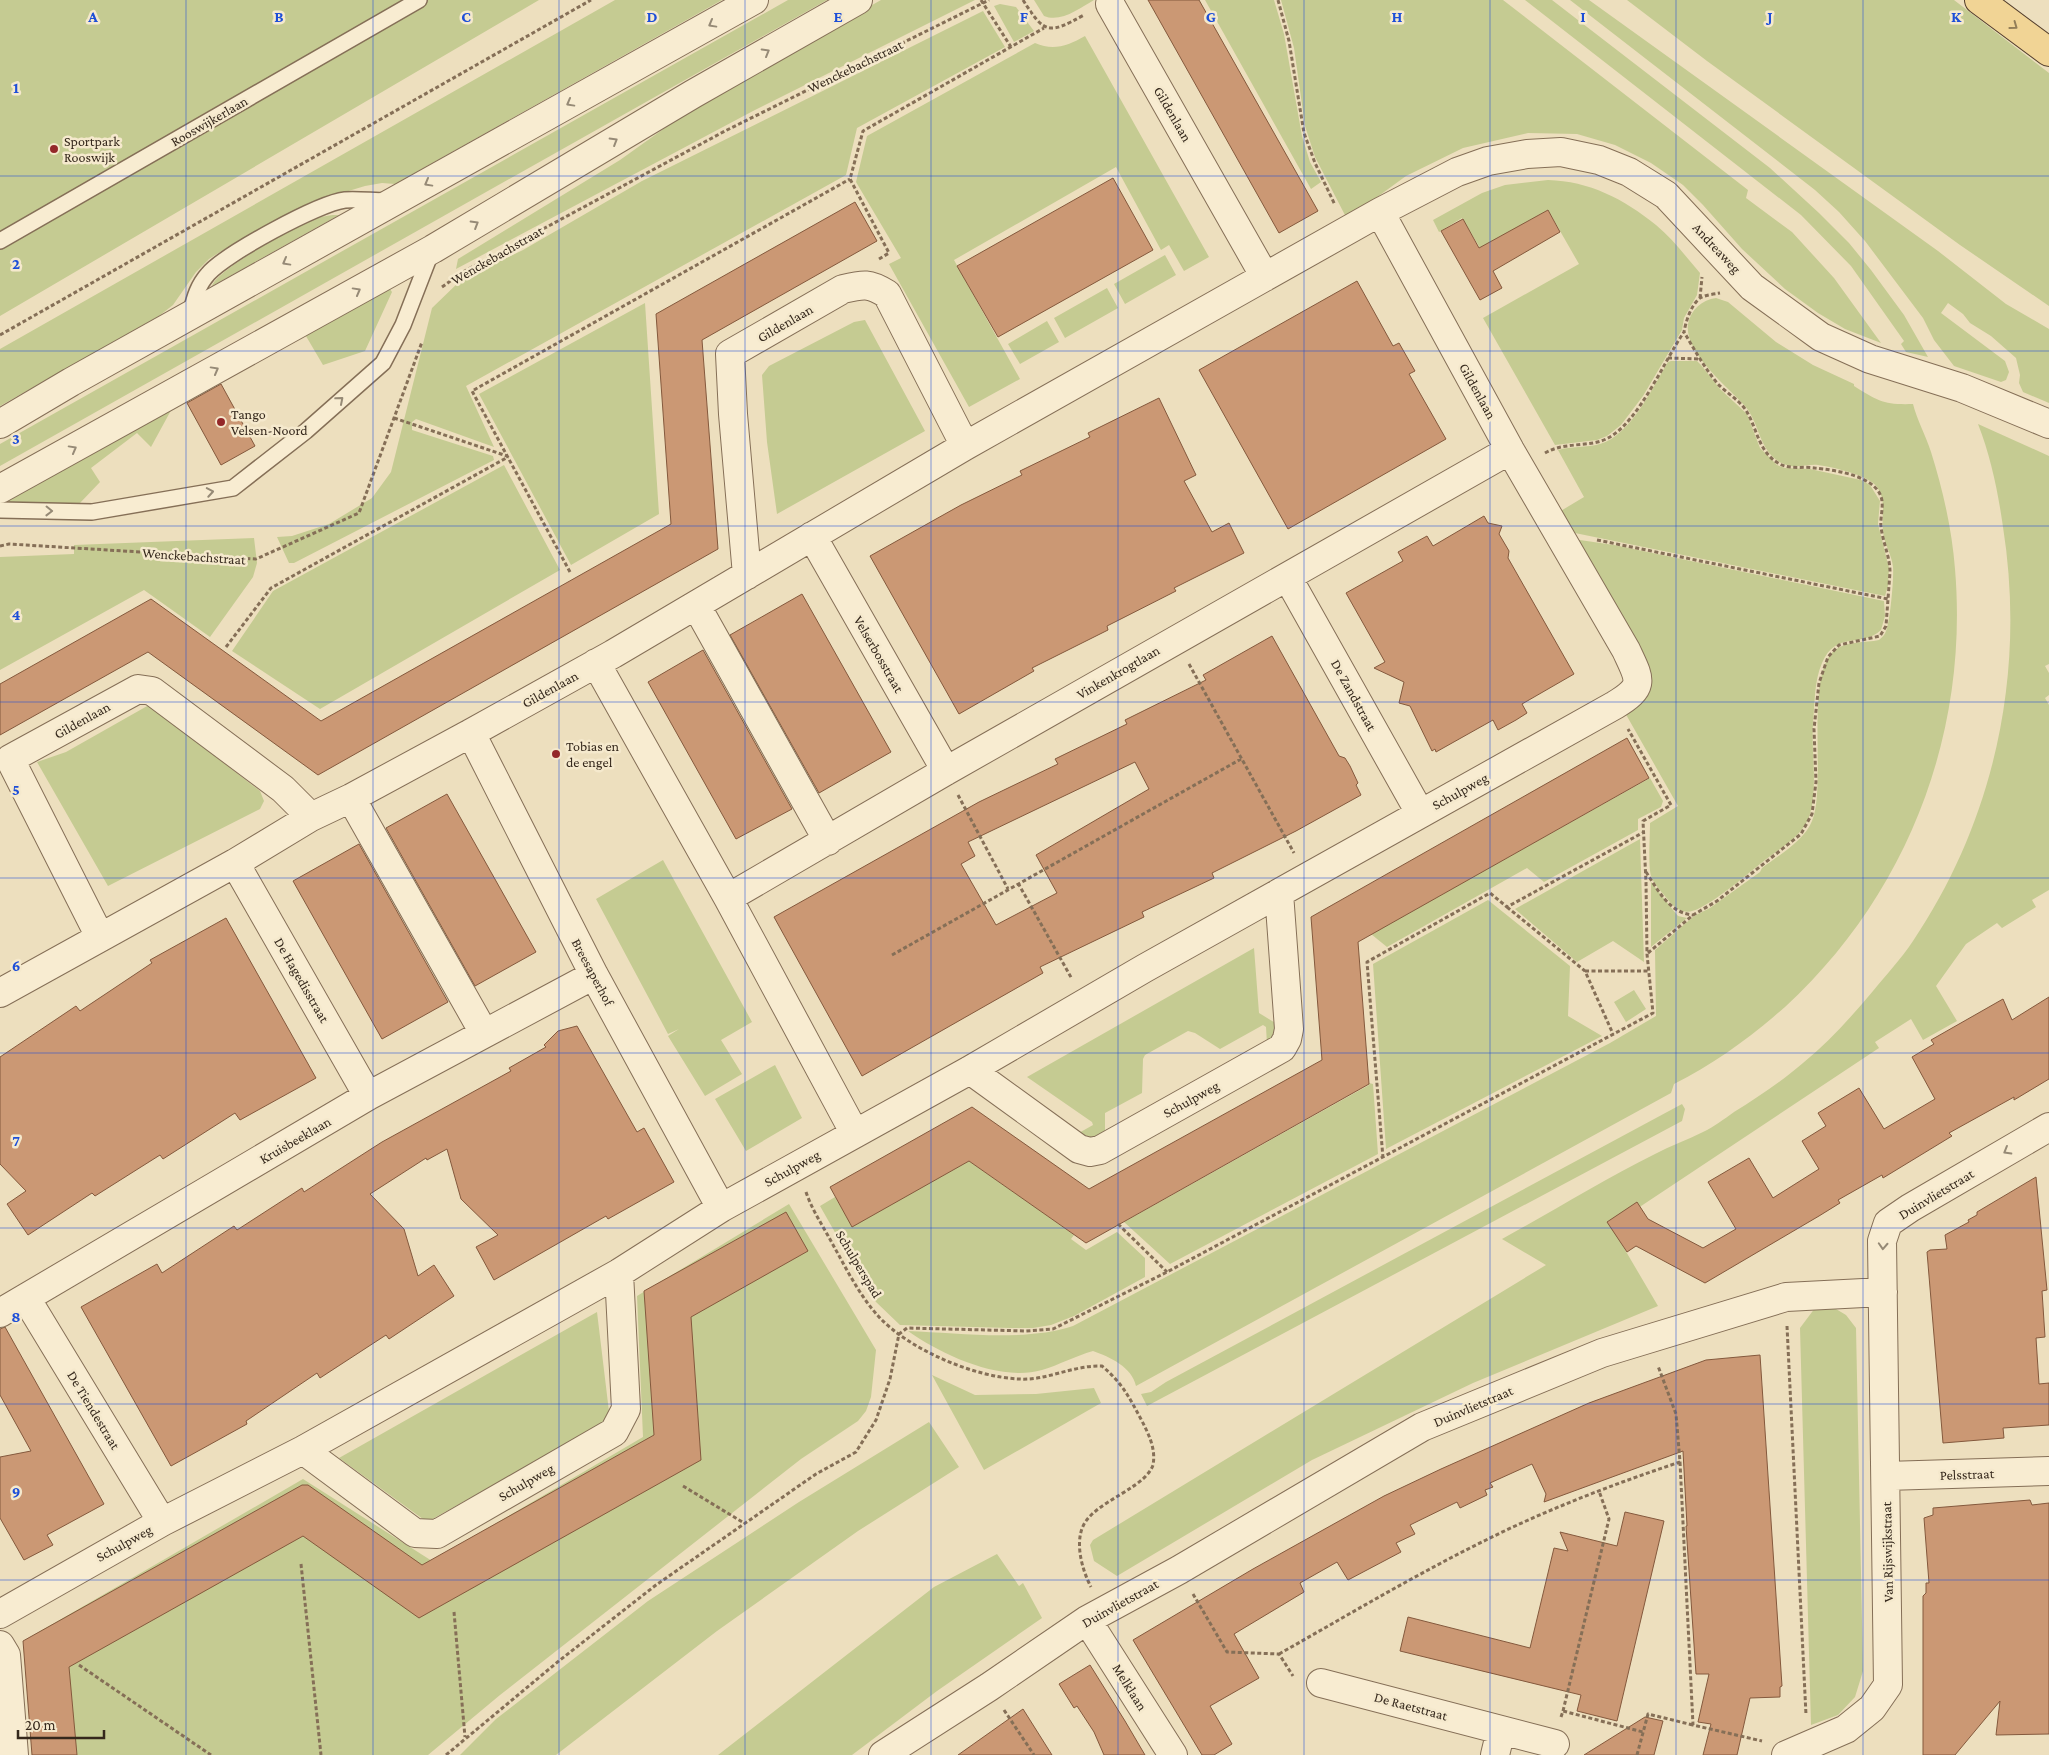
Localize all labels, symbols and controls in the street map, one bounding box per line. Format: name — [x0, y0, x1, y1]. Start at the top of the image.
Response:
text: A — [87, 8, 98, 25]
text: B — [274, 8, 284, 25]
text: C — [461, 8, 471, 25]
text: D — [646, 8, 658, 25]
text: E — [833, 8, 843, 25]
text: F — [1020, 8, 1029, 25]
text: G — [1206, 8, 1216, 25]
text: H — [1392, 8, 1403, 25]
text: I — [1580, 8, 1586, 25]
text: J — [1765, 8, 1773, 25]
text: K — [1951, 8, 1962, 25]
one-way arrow — [708, 18, 717, 28]
one-way arrow — [2008, 20, 2018, 29]
street label: Wenckebachstraat — [805, 36, 905, 96]
one-way arrow — [761, 49, 770, 59]
text: 1 — [13, 79, 19, 96]
street label: Gildenlaan — [1151, 83, 1196, 145]
street label: Rooswijkerlaan — [168, 92, 251, 150]
one-way arrow — [566, 97, 575, 107]
place label: Sportpark Rooswijk — [64, 133, 120, 166]
one-way arrow — [609, 137, 618, 147]
marker: Sportpark Rooswijk — [48, 143, 60, 155]
one-way arrow — [424, 176, 433, 186]
street label: Andreaweg — [1690, 219, 1745, 277]
one-way arrow — [469, 220, 478, 230]
street label: Wenckebachstraat — [448, 222, 546, 288]
text: 2 — [12, 255, 20, 272]
one-way arrow — [283, 256, 292, 266]
one-way arrow — [352, 287, 361, 297]
street label: Gildenlaan — [754, 300, 816, 345]
street label: Gildenlaan — [1456, 360, 1500, 422]
one-way arrow — [210, 366, 219, 376]
one-way arrow — [335, 397, 344, 406]
place label: Tango Velsen-Noord — [231, 406, 308, 438]
marker: Tango Velsen-Noord — [215, 416, 227, 428]
text: 3 — [12, 430, 20, 447]
one-way arrow — [68, 445, 77, 455]
one-way arrow — [205, 488, 214, 498]
one-way arrow — [45, 506, 53, 517]
street label: Wenckebachstraat — [142, 544, 247, 568]
text: 4 — [12, 606, 21, 623]
street label: Velserbosstraat — [851, 613, 908, 695]
street label: Vinkenkrogtlaan — [1074, 642, 1163, 702]
street label: De Zandstraat — [1328, 656, 1380, 734]
street label: Gildenlaan — [519, 667, 581, 711]
street label: Gildenlaan — [51, 698, 113, 742]
place label: Tobias en de engel — [566, 738, 620, 770]
marker: Tobias en de engel — [550, 748, 562, 760]
street label: Schulpweg — [1429, 769, 1491, 813]
text: 5 — [12, 781, 20, 798]
street label: De Hagedisstraat — [271, 935, 333, 1026]
street label: Breesaperhof — [569, 936, 618, 1009]
text: 6 — [12, 957, 20, 974]
street label: Schulpweg — [1160, 1077, 1222, 1121]
street label: Kruisbeeklaan — [256, 1113, 334, 1167]
text: 7 — [12, 1132, 20, 1149]
one-way arrow — [2003, 1145, 2012, 1155]
street label: Schulpweg — [761, 1146, 823, 1190]
street label: Duinvlietstraat — [1896, 1165, 1977, 1223]
street label: Schulperspad — [833, 1227, 886, 1301]
one-way arrow — [1877, 1242, 1888, 1250]
text: 8 — [11, 1308, 21, 1325]
street label: De Tiendestraat — [64, 1368, 124, 1453]
street label: Duinvlietstraat — [1431, 1382, 1515, 1430]
street label: Schulpweg — [495, 1460, 557, 1504]
street label: Pelsstraat — [1939, 1465, 1995, 1483]
text: 9 — [12, 1483, 20, 1500]
street label: Van Rijswijkstraat — [1878, 1501, 1897, 1603]
street label: Schulpweg — [93, 1521, 155, 1565]
street label: Duinvlietstraat — [1079, 1575, 1161, 1631]
street label: Melklaan — [1109, 1661, 1151, 1714]
street label: De Raetstraat — [1373, 1689, 1450, 1724]
scale bar — [18, 1708, 104, 1740]
text: 20 m — [25, 1717, 56, 1733]

